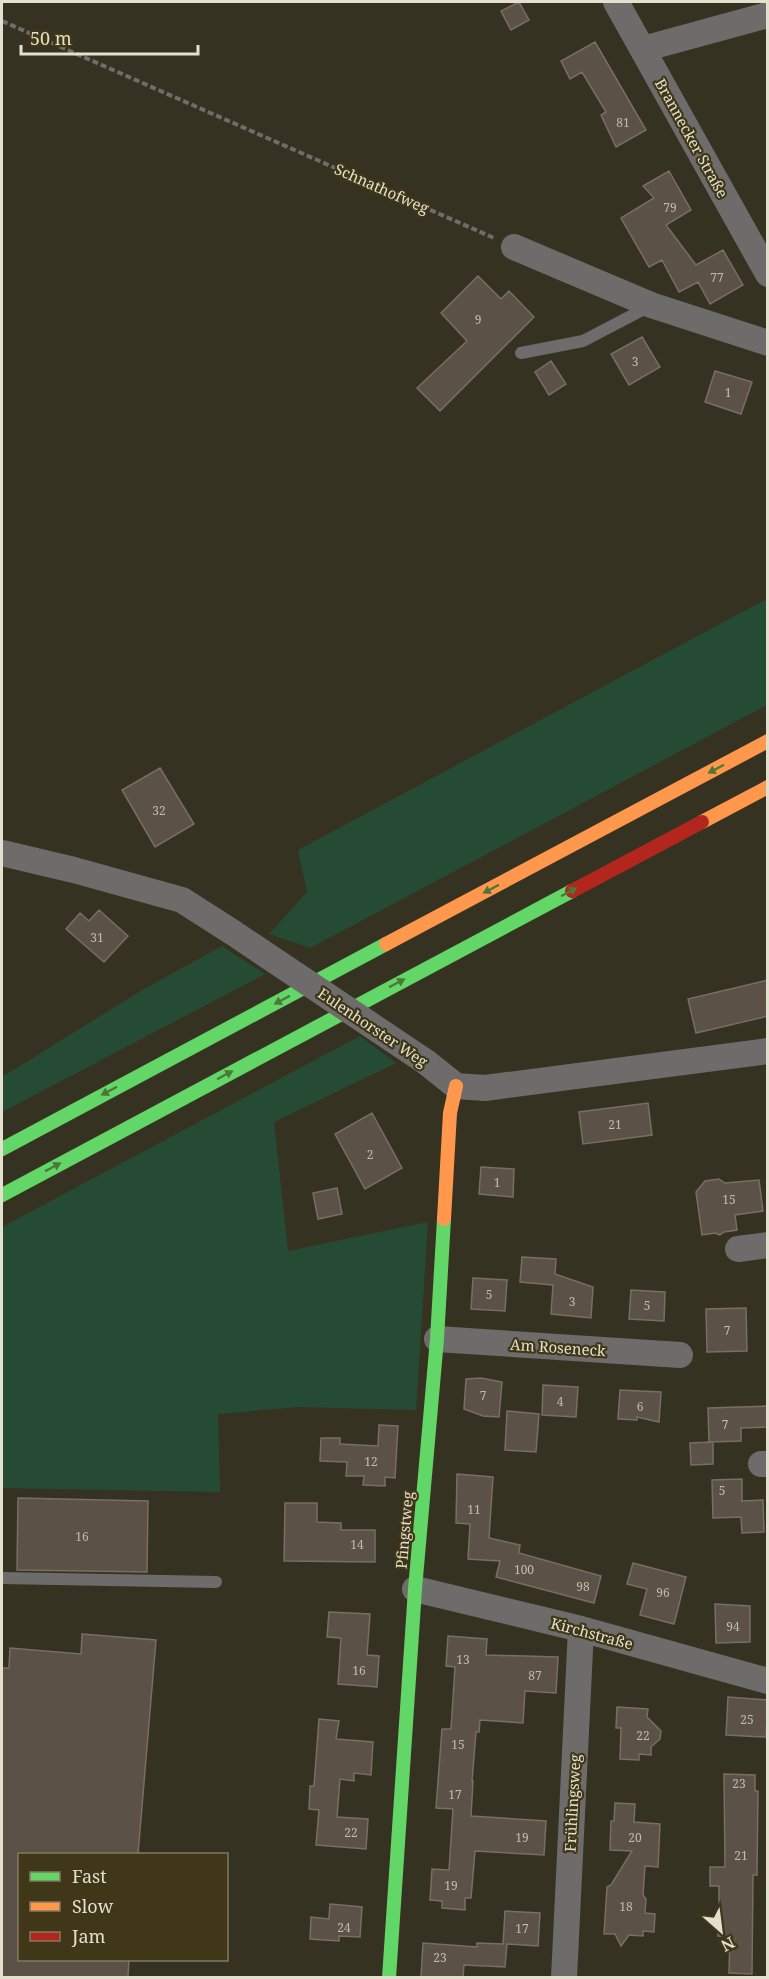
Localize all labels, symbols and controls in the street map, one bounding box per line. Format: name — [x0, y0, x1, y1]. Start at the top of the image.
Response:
scale bar — [21, 18, 198, 56]
text: 50 m — [30, 26, 72, 50]
street label: Brannecker Straße — [651, 75, 733, 201]
house number: 81 — [616, 114, 630, 131]
street label: Schnathofweg — [332, 158, 432, 218]
house number: 79 — [663, 199, 677, 216]
house number: 77 — [710, 269, 724, 286]
house number: 9 — [475, 311, 481, 328]
house number: 3 — [632, 353, 639, 370]
house number: 1 — [725, 384, 731, 401]
one-way arrow — [707, 764, 724, 774]
house number: 32 — [152, 802, 166, 819]
one-way arrow — [483, 884, 500, 894]
one-way arrow — [561, 887, 578, 897]
house number: 31 — [90, 929, 104, 946]
one-way arrow — [389, 978, 406, 988]
street label: Eulenhorster Weg — [314, 983, 432, 1071]
one-way arrow — [273, 995, 290, 1004]
one-way arrow — [217, 1070, 234, 1080]
one-way arrow — [101, 1086, 118, 1096]
house number: 21 — [608, 1116, 622, 1133]
house number: 2 — [367, 1146, 373, 1163]
one-way arrow — [45, 1162, 62, 1172]
house number: 1 — [494, 1174, 500, 1191]
house number: 15 — [722, 1191, 736, 1208]
house number: 5 — [486, 1286, 492, 1303]
house number: 3 — [569, 1293, 576, 1310]
house number: 5 — [644, 1297, 650, 1314]
house number: 7 — [724, 1322, 731, 1339]
street label: Am Roseneck — [510, 1334, 607, 1360]
house number: 7 — [480, 1387, 487, 1404]
house number: 4 — [557, 1393, 564, 1410]
house number: 6 — [637, 1398, 644, 1415]
house number: 7 — [722, 1416, 729, 1433]
house number: 12 — [364, 1453, 378, 1470]
house number: 5 — [719, 1482, 725, 1499]
street label: Pfingstweg — [391, 1490, 417, 1570]
house number: 11 — [467, 1501, 481, 1518]
house number: 16 — [75, 1528, 89, 1545]
house number: 14 — [350, 1536, 364, 1553]
house number: 100 — [514, 1561, 534, 1578]
house number: 98 — [576, 1578, 590, 1595]
house number: 96 — [656, 1584, 670, 1601]
street label: Kirchstraße — [549, 1612, 635, 1654]
house number: 94 — [726, 1618, 740, 1635]
house number: 13 — [456, 1651, 470, 1668]
house number: 16 — [352, 1662, 366, 1679]
house number: 87 — [528, 1667, 542, 1684]
house number: 25 — [740, 1711, 754, 1728]
house number: 22 — [636, 1727, 650, 1744]
house number: 15 — [451, 1736, 465, 1753]
street label: Frühlingsweg — [559, 1754, 585, 1852]
house number: 23 — [732, 1775, 746, 1792]
house number: 17 — [448, 1786, 462, 1803]
house number: 22 — [344, 1824, 358, 1841]
house number: 19 — [515, 1829, 529, 1846]
house number: 20 — [628, 1829, 642, 1846]
house number: 21 — [734, 1847, 748, 1864]
legend — [18, 1853, 228, 1961]
text: Fast — [72, 1864, 107, 1888]
house number: 19 — [444, 1877, 458, 1894]
text: Slow — [72, 1894, 114, 1918]
house number: 18 — [619, 1898, 633, 1915]
north arrow — [691, 1901, 751, 1961]
house number: 24 — [337, 1919, 351, 1936]
house number: 17 — [515, 1920, 529, 1937]
text: Jam — [71, 1924, 106, 1948]
text: N — [717, 1932, 739, 1957]
house number: 23 — [433, 1949, 447, 1966]

